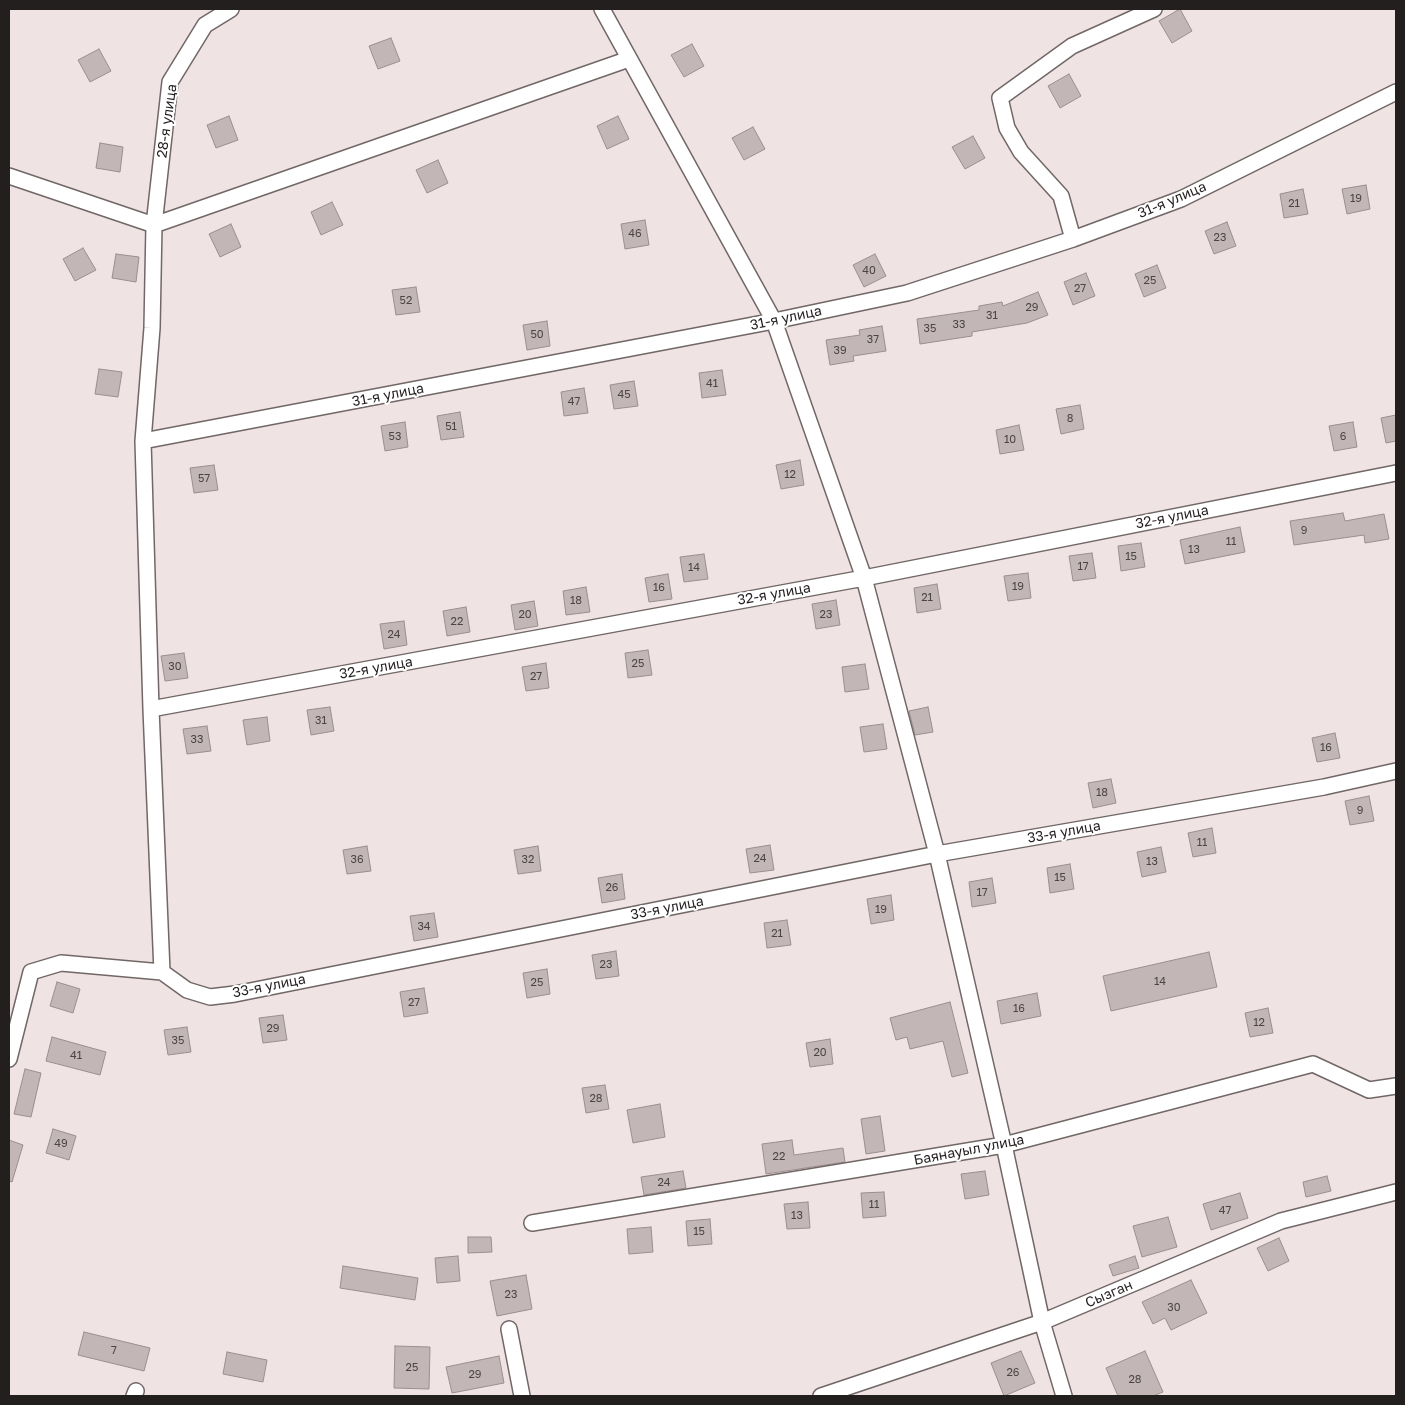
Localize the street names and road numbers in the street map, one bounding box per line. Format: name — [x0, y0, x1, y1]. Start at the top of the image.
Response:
street label: 28-я улица — [153, 83, 181, 159]
street label: 31-я улица — [1135, 178, 1209, 222]
street label: 31-я улица — [749, 302, 823, 334]
street label: 31-я улица — [351, 380, 425, 410]
street label: 32-я улица — [1134, 502, 1210, 532]
street label: 32-я улица — [736, 579, 812, 609]
street label: 32-я улица — [338, 653, 414, 683]
street label: 33-я улица — [1026, 817, 1102, 847]
street label: 33-я улица — [629, 893, 705, 923]
street label: 33-я улица — [231, 971, 307, 1001]
street label: Баянауыл улица — [912, 1131, 1026, 1169]
street label: Сызган — [1083, 1277, 1135, 1311]

